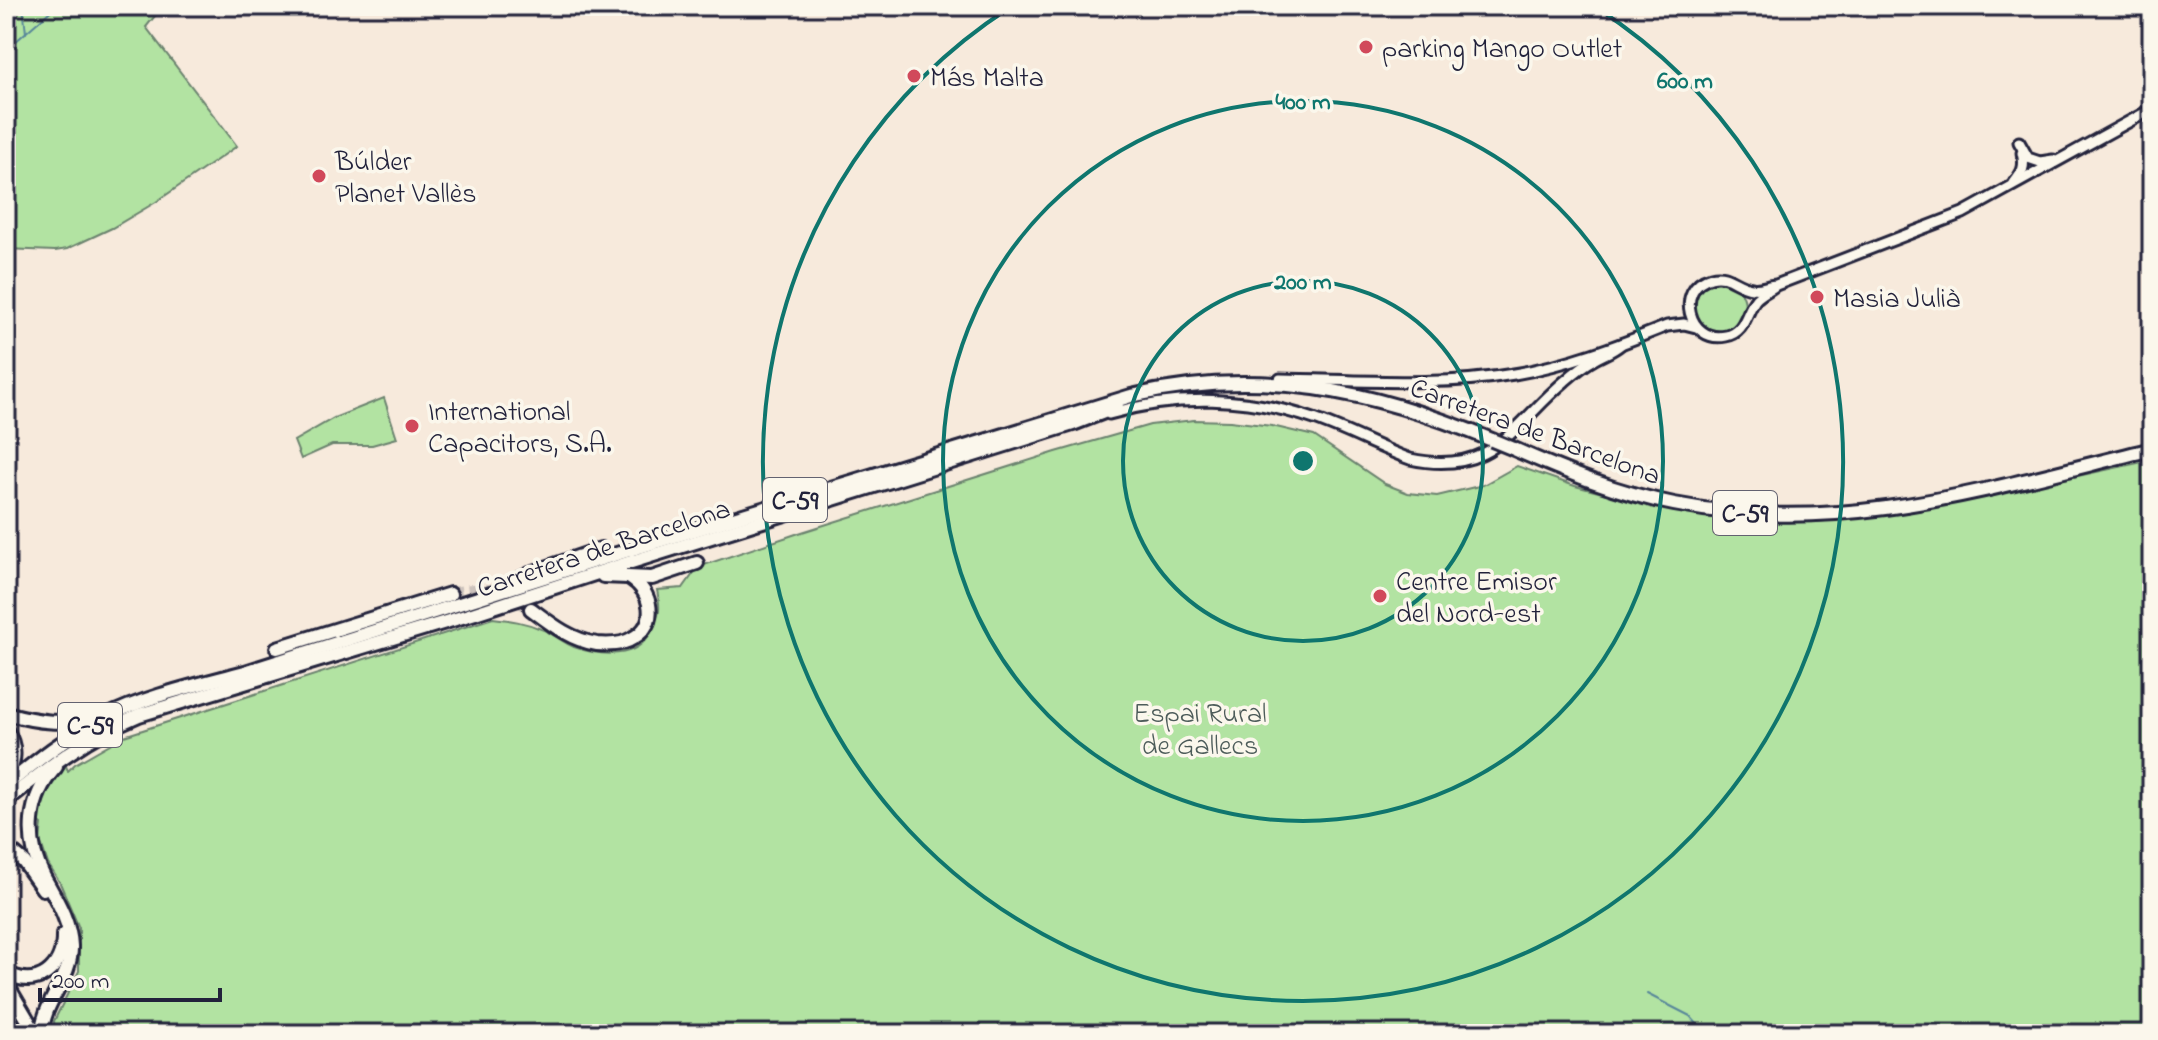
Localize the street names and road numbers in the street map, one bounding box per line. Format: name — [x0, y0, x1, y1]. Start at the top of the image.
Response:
street label: Carretera de Barcelona — [1404, 369, 1666, 498]
road number: C-59 — [763, 478, 827, 522]
street label: Carretera de Barcelona — [472, 490, 736, 611]
road number: C-59 — [1713, 491, 1777, 535]
road number: C-59 — [58, 703, 122, 747]

